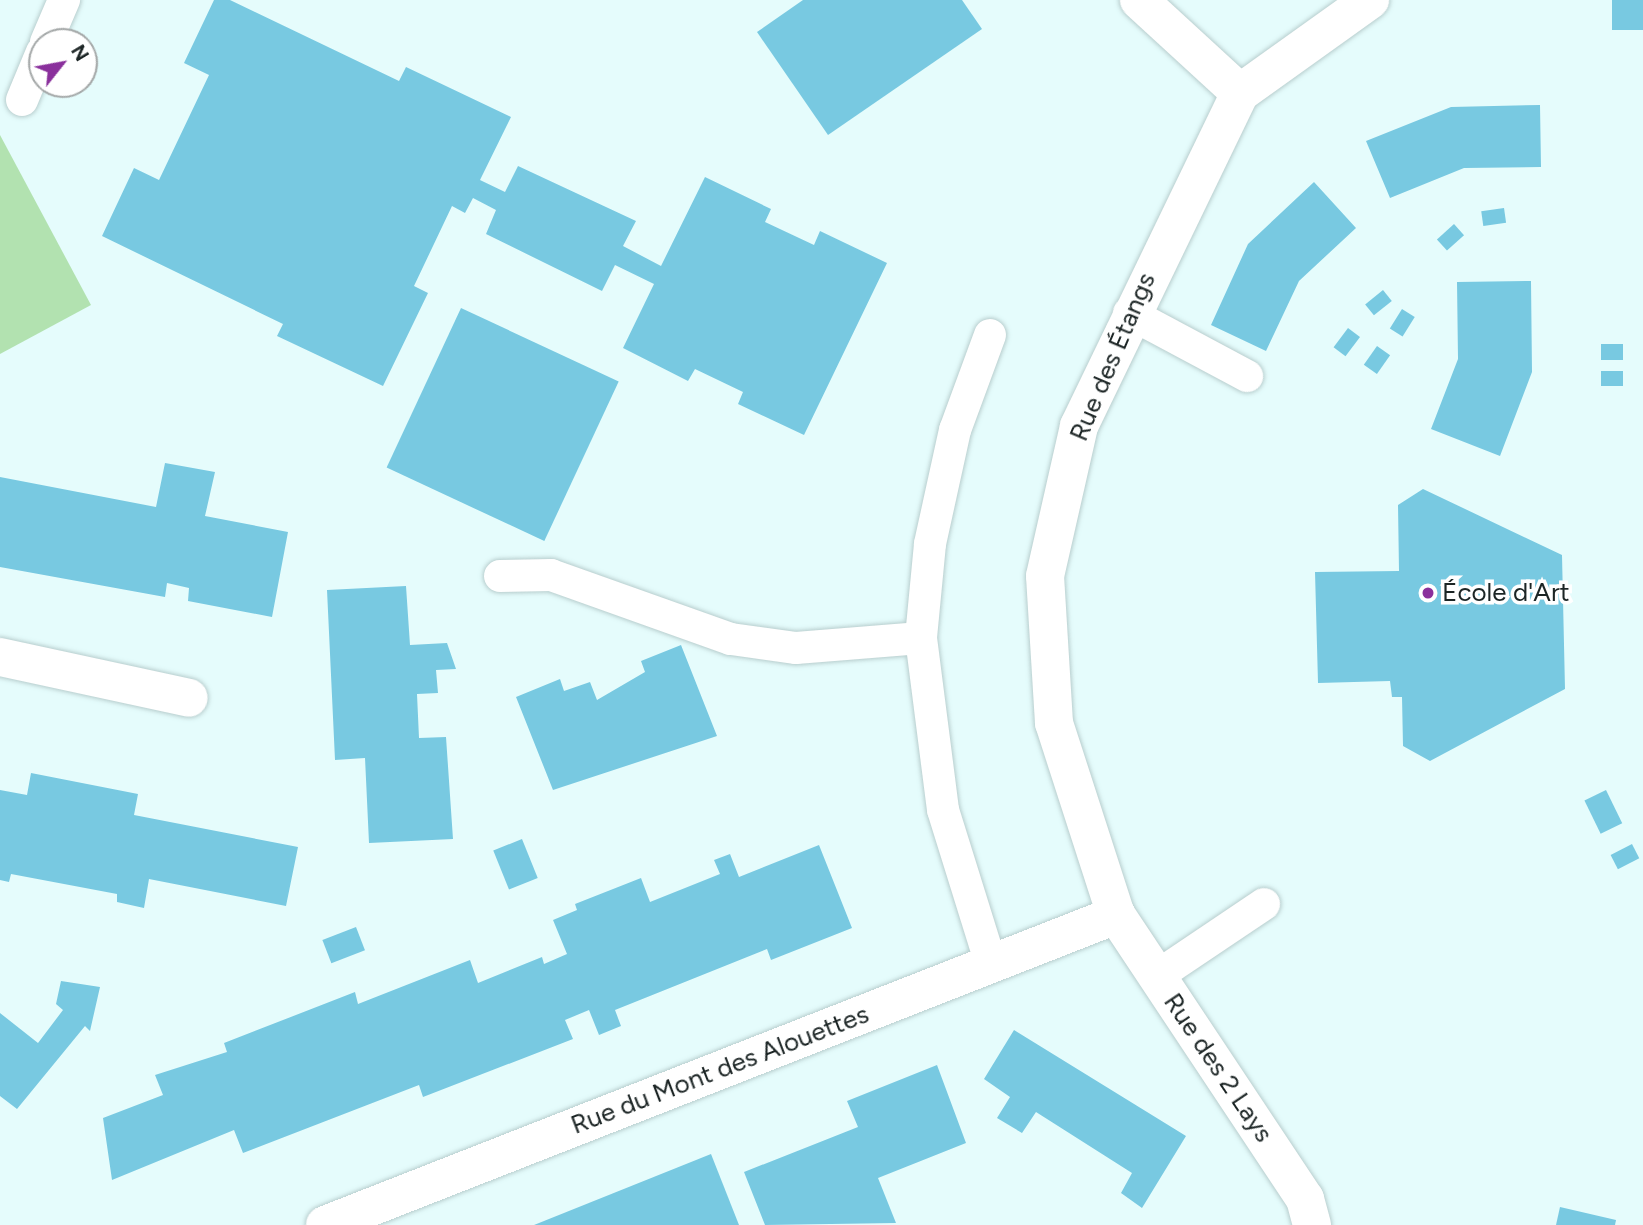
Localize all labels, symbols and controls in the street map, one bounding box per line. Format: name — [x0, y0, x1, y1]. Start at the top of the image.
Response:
north arrow — [28, 28, 98, 98]
text: N — [66, 41, 93, 65]
street label: Rue des Étangs — [1064, 268, 1162, 446]
place label: École d'Art — [1442, 577, 1570, 609]
marker: École d'Art — [1420, 585, 1436, 601]
street label: Rue des 2 Lays — [1157, 988, 1279, 1148]
street label: Rue du Mont des Alouettes — [567, 999, 873, 1141]

